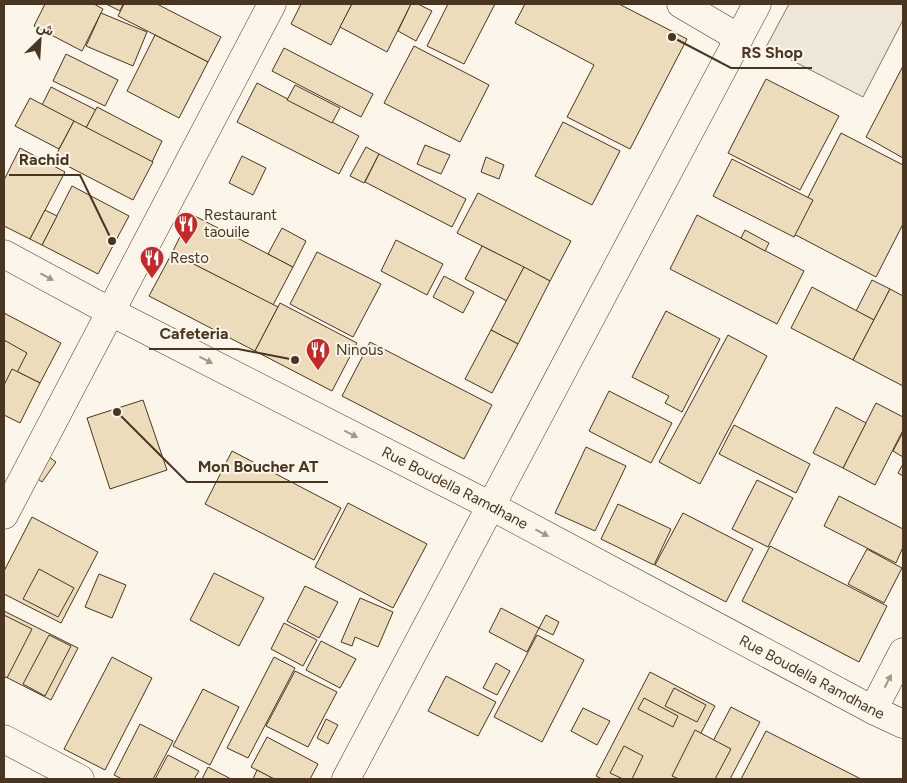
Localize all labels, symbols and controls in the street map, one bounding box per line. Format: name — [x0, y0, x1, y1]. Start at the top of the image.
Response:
north arrow — [15, 15, 65, 65]
text: ش — [34, 17, 57, 40]
callout: RS Shop — [731, 37, 812, 68]
text: RS Shop — [741, 43, 803, 62]
callout: Rachid — [9, 144, 80, 175]
text: Rachid — [19, 150, 69, 169]
place label: Restaurant taouile — [204, 206, 277, 241]
restaurant icon: Restaurant taouile — [173, 211, 199, 245]
restaurant icon: Resto — [139, 245, 165, 279]
place label: Resto — [170, 249, 209, 267]
one-way arrow — [39, 273, 54, 281]
callout: Cafeteria — [149, 318, 238, 349]
text: Cafeteria — [159, 324, 229, 343]
restaurant icon: Ninous — [305, 337, 331, 371]
place label: Ninous — [336, 341, 384, 359]
one-way arrow — [199, 356, 213, 364]
one-way arrow — [344, 430, 358, 438]
street label: Rue Boudella Ramdhane — [379, 443, 531, 533]
callout: Mon Boucher AT — [187, 451, 328, 482]
text: Mon Boucher AT — [198, 457, 319, 476]
one-way arrow — [535, 529, 549, 537]
street label: Rue Boudella Ramdhane — [736, 631, 887, 723]
one-way arrow — [884, 674, 892, 688]

